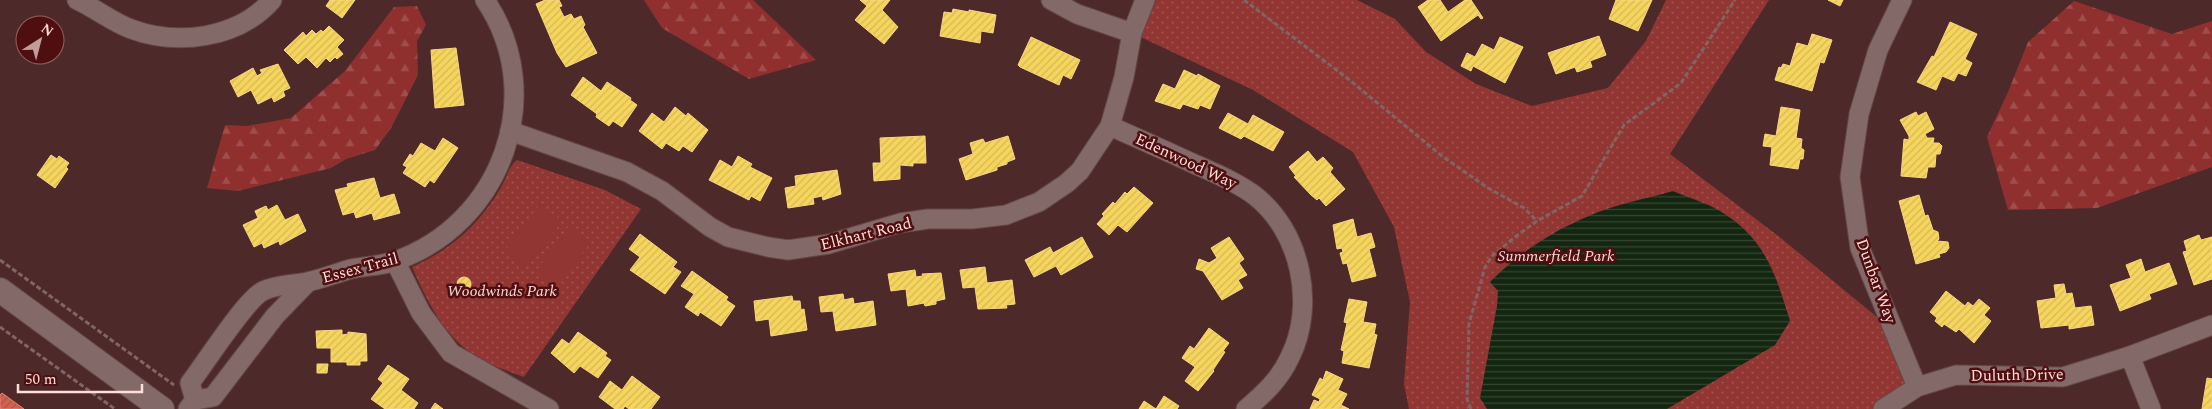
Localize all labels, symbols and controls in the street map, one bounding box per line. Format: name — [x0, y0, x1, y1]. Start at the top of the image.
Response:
north arrow — [15, 15, 65, 65]
text: N — [37, 18, 58, 42]
street label: Edenwood Way — [1131, 127, 1242, 196]
street label: Elkhart Road — [818, 211, 914, 257]
street label: Dunbar Way — [1850, 235, 1903, 328]
park label: Summerfield Park — [1498, 244, 1615, 268]
street label: Essex Trail — [319, 246, 401, 290]
park label: Woodwinds Park — [447, 279, 557, 303]
scale bar — [18, 362, 141, 394]
street label: Duluth Drive — [1970, 362, 2064, 388]
text: 50 m — [25, 368, 57, 391]

